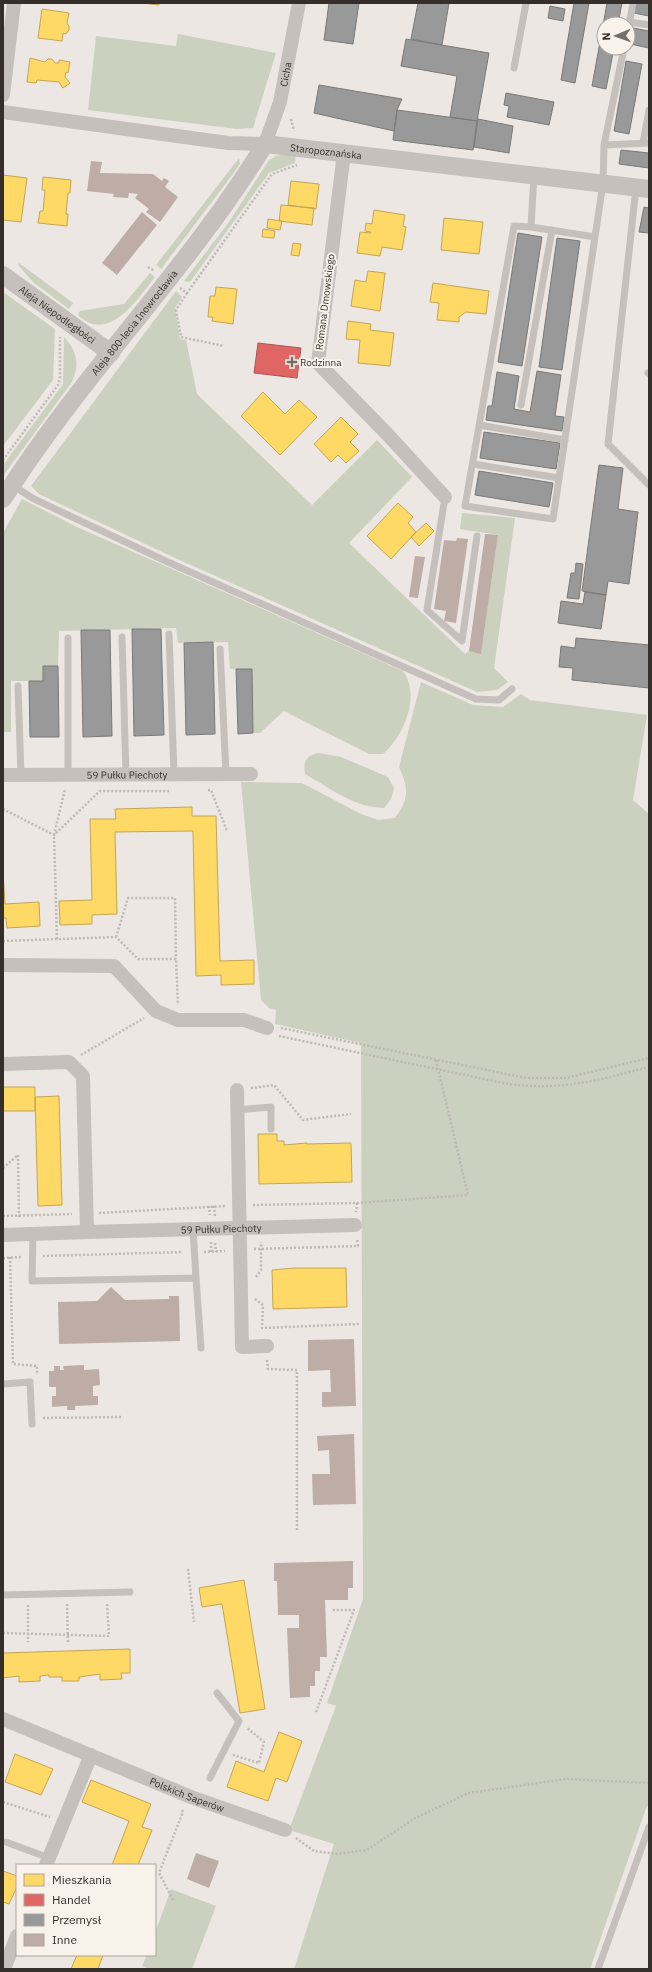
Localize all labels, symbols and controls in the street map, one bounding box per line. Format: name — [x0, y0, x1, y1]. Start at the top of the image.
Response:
north arrow — [596, 16, 636, 56]
text: N — [599, 32, 613, 41]
street label: Cicha — [277, 60, 294, 88]
street label: Staropoznańska — [290, 141, 363, 162]
street label: Romana Dmowskiego — [313, 253, 337, 351]
street label: Aleja 800-lecia Inowrocławia — [88, 267, 180, 378]
street label: Aleja Niepodległości — [16, 282, 98, 346]
place label: Rodzinna — [300, 356, 342, 369]
marker: Rodzinna — [287, 357, 297, 367]
street label: 59 Pułku Piechoty — [86, 768, 168, 781]
street label: 59 Pułku Piechoty — [180, 1221, 262, 1236]
street label: Polskich Saperów — [148, 1774, 227, 1815]
legend — [16, 1864, 156, 1956]
text: Mieszkania — [52, 1872, 112, 1887]
text: Handel — [52, 1892, 91, 1907]
text: Przemysł — [52, 1912, 102, 1927]
text: Inne — [52, 1932, 77, 1947]

